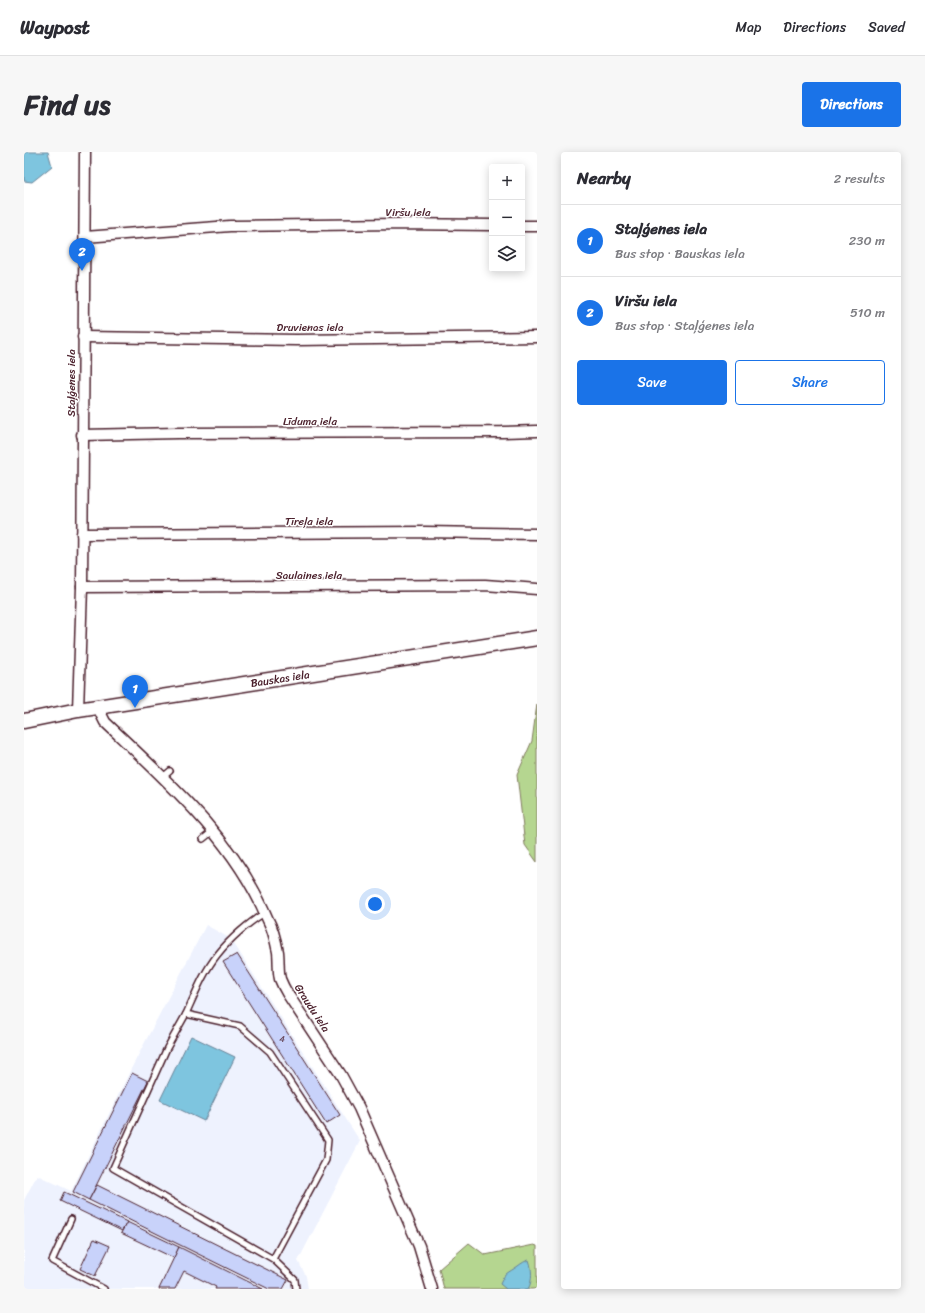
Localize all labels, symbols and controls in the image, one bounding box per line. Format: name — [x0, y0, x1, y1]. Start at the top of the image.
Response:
text: Waypost — [20, 11, 90, 44]
text: Map — [735, 15, 761, 40]
text: Directions — [783, 15, 846, 40]
text: Saved — [868, 15, 905, 40]
text: Find us — [24, 80, 111, 129]
button: Directions — [802, 82, 901, 127]
text: Nearby — [577, 163, 631, 193]
map controls — [489, 164, 525, 272]
button: + — [489, 164, 525, 200]
text: 2 results — [834, 167, 885, 190]
button: − — [489, 200, 525, 236]
street label: Viršu iela — [385, 203, 431, 222]
text: Staļģenes iela — [615, 216, 707, 242]
text: 1 — [587, 229, 593, 252]
text: 230 m — [849, 229, 885, 252]
button: layers — [489, 236, 525, 272]
pin: 2 — [69, 238, 95, 271]
text: Bus stop · Bauskas iela — [615, 242, 745, 265]
text: Viršu iela — [615, 288, 677, 314]
text: 2 — [586, 301, 594, 324]
text: 510 m — [850, 301, 885, 324]
text: Bus stop · Staļģenes iela — [615, 314, 754, 337]
street label: Druvienas iela — [277, 318, 344, 337]
street label: Staļģenes iela — [62, 349, 81, 417]
button: Save — [577, 360, 727, 405]
button: Share — [735, 360, 885, 405]
street label: Līduma iela — [283, 412, 337, 431]
street label: Tīreļa iela — [285, 512, 334, 531]
street label: Saulaines iela — [276, 566, 343, 585]
street label: Bauskas iela — [249, 665, 311, 693]
pin: 1 — [122, 675, 148, 708]
your location — [365, 894, 385, 914]
street label: Graudu iela — [289, 980, 335, 1037]
house number: 4 — [279, 1031, 285, 1047]

